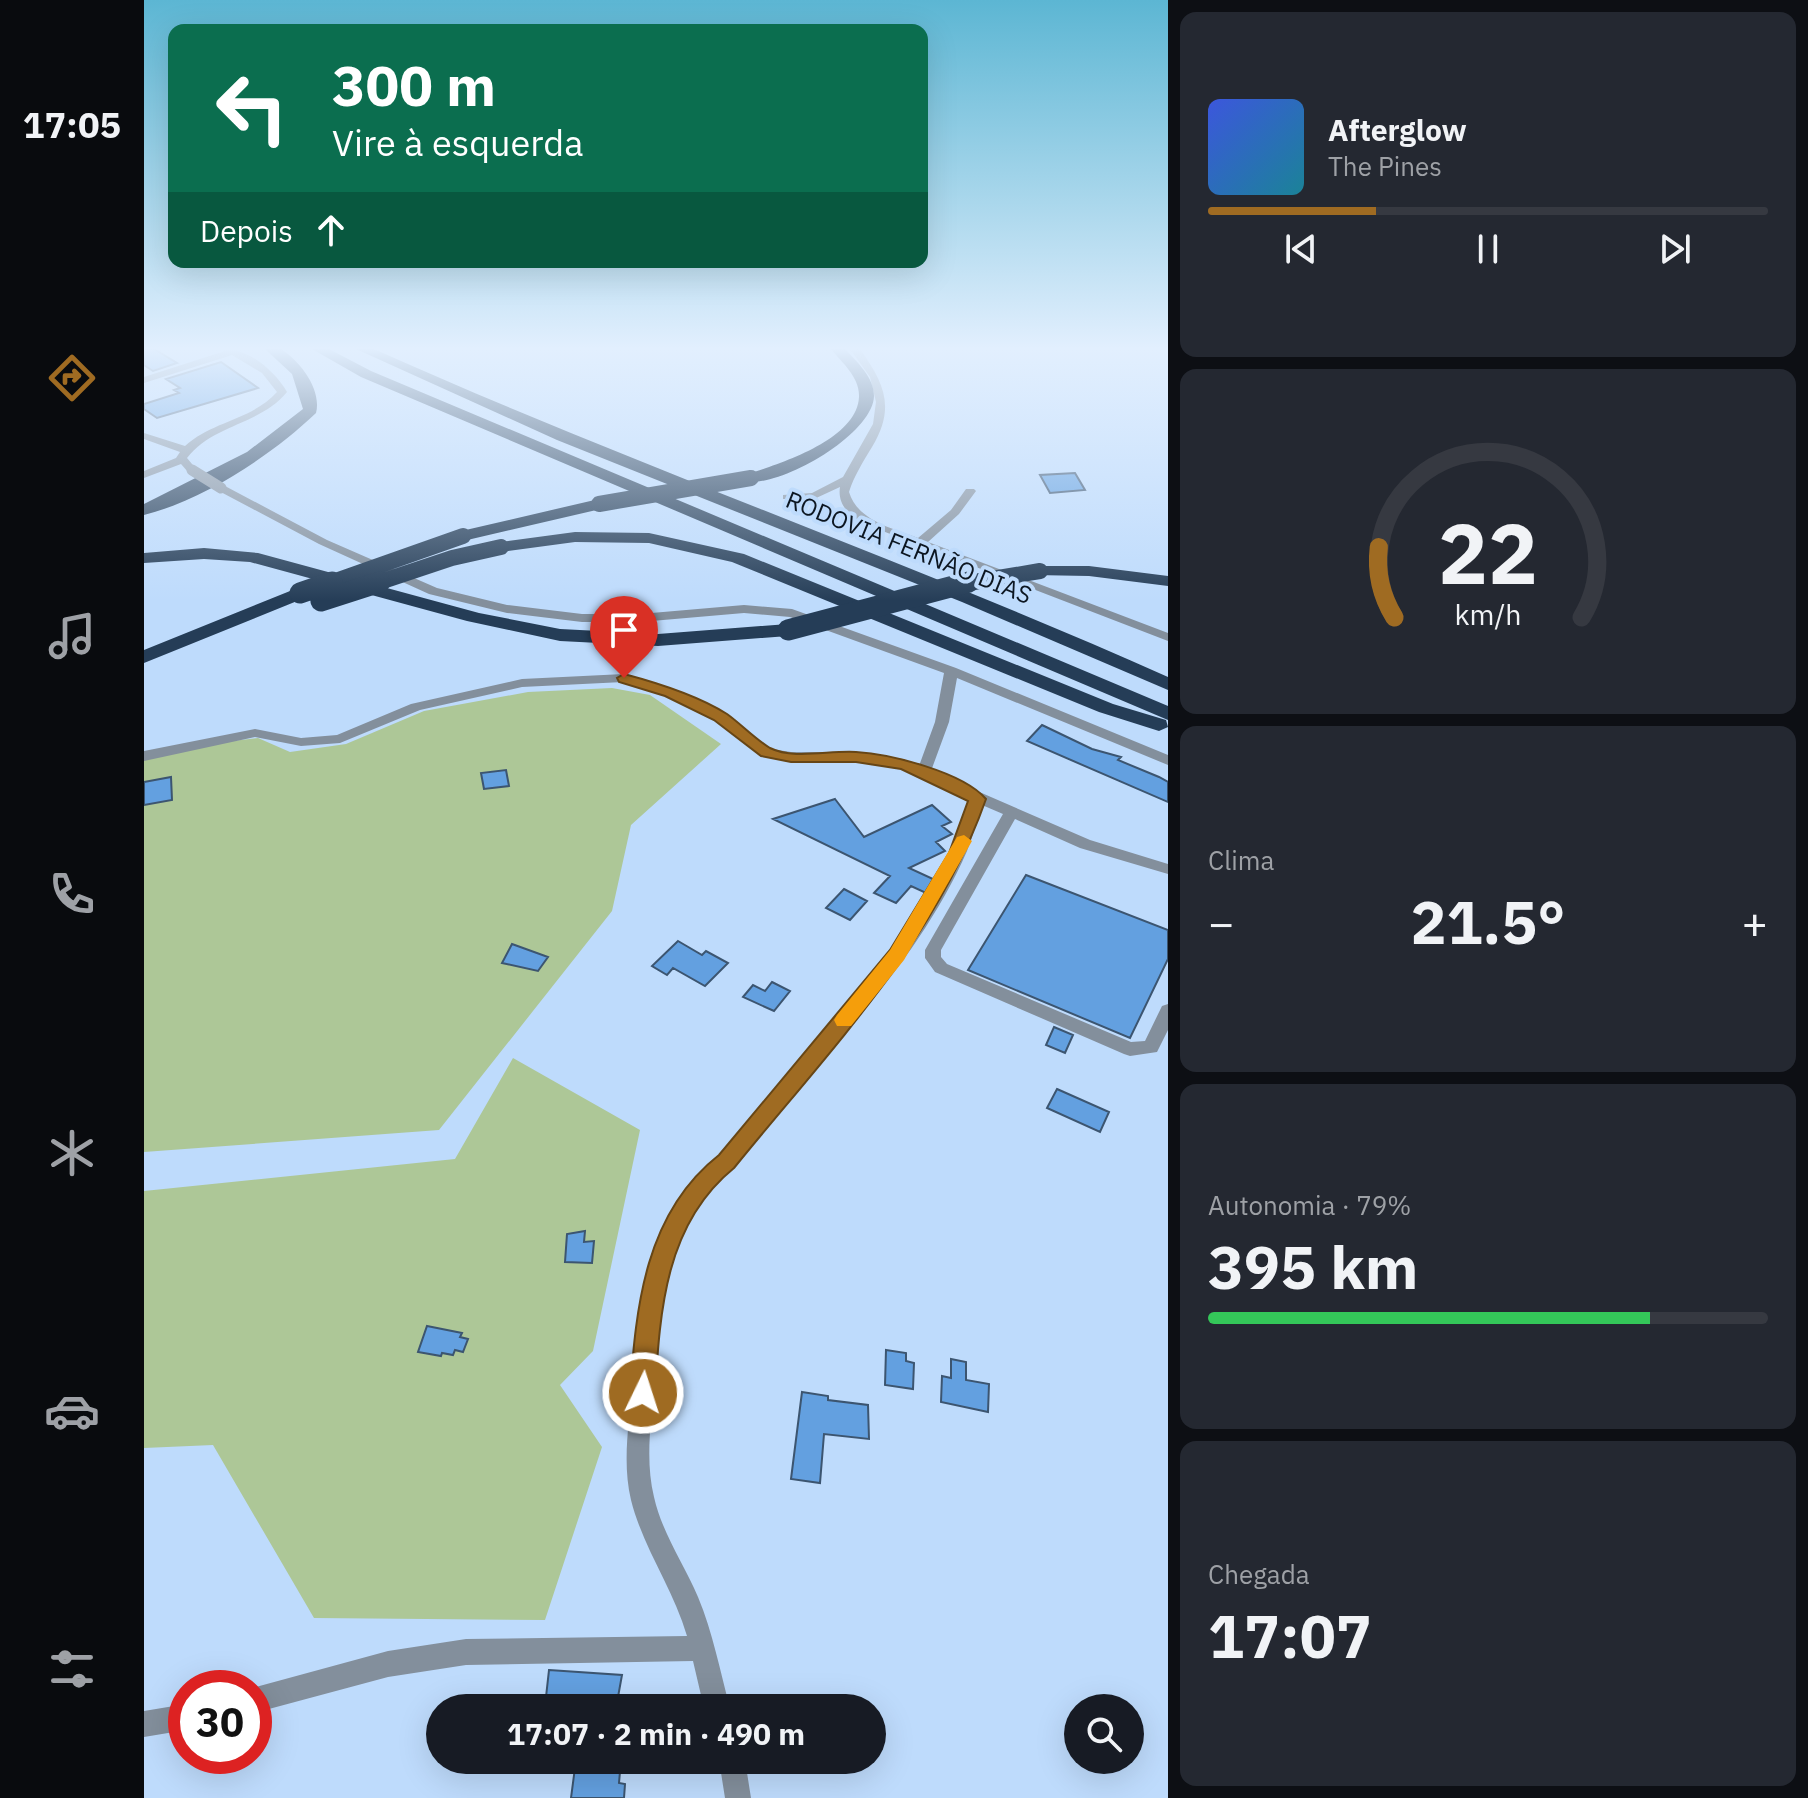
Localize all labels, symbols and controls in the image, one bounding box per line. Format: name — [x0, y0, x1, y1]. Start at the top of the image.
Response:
text: 300 m — [332, 49, 496, 121]
icon: left — [200, 56, 304, 160]
text: 17:05 — [23, 101, 121, 148]
text: Afterglow — [1328, 110, 1467, 149]
text: Vire à esquerda — [332, 119, 583, 166]
text: The Pines — [1328, 149, 1442, 183]
icon: ahead — [309, 208, 353, 252]
text: Depois — [200, 211, 293, 250]
icon: previous — [1279, 227, 1323, 271]
icon: pause — [1466, 227, 1510, 271]
icon: next — [1653, 227, 1697, 271]
icon: directions — [44, 350, 100, 406]
street label: RODOVIA FERNÃO DIAS — [781, 483, 1037, 611]
text: 22 — [1438, 498, 1538, 606]
pin — [590, 596, 658, 678]
text: km/h — [1454, 596, 1522, 633]
icon: music — [44, 608, 100, 664]
icon: arrive — [602, 608, 646, 652]
text: Clima — [1208, 843, 1274, 877]
icon: phone — [44, 866, 100, 922]
text: 21.5° — [1411, 882, 1565, 961]
text: − — [1208, 894, 1234, 951]
text: + — [1742, 894, 1768, 951]
icon: climate — [44, 1125, 100, 1181]
text: Autonomia · 79% — [1208, 1188, 1411, 1222]
text: 395 km — [1208, 1227, 1418, 1306]
position arrow — [601, 1351, 685, 1435]
icon: car — [44, 1383, 100, 1439]
text: Chegada — [1208, 1557, 1310, 1591]
text: 17:07 — [1208, 1596, 1372, 1675]
icon: filters — [44, 1641, 100, 1697]
speed limit sign: 30 — [168, 1670, 272, 1774]
map controls — [1064, 1694, 1144, 1774]
button: search — [1064, 1694, 1144, 1774]
text: 17:07 · 2 min · 490 m — [507, 1714, 805, 1753]

